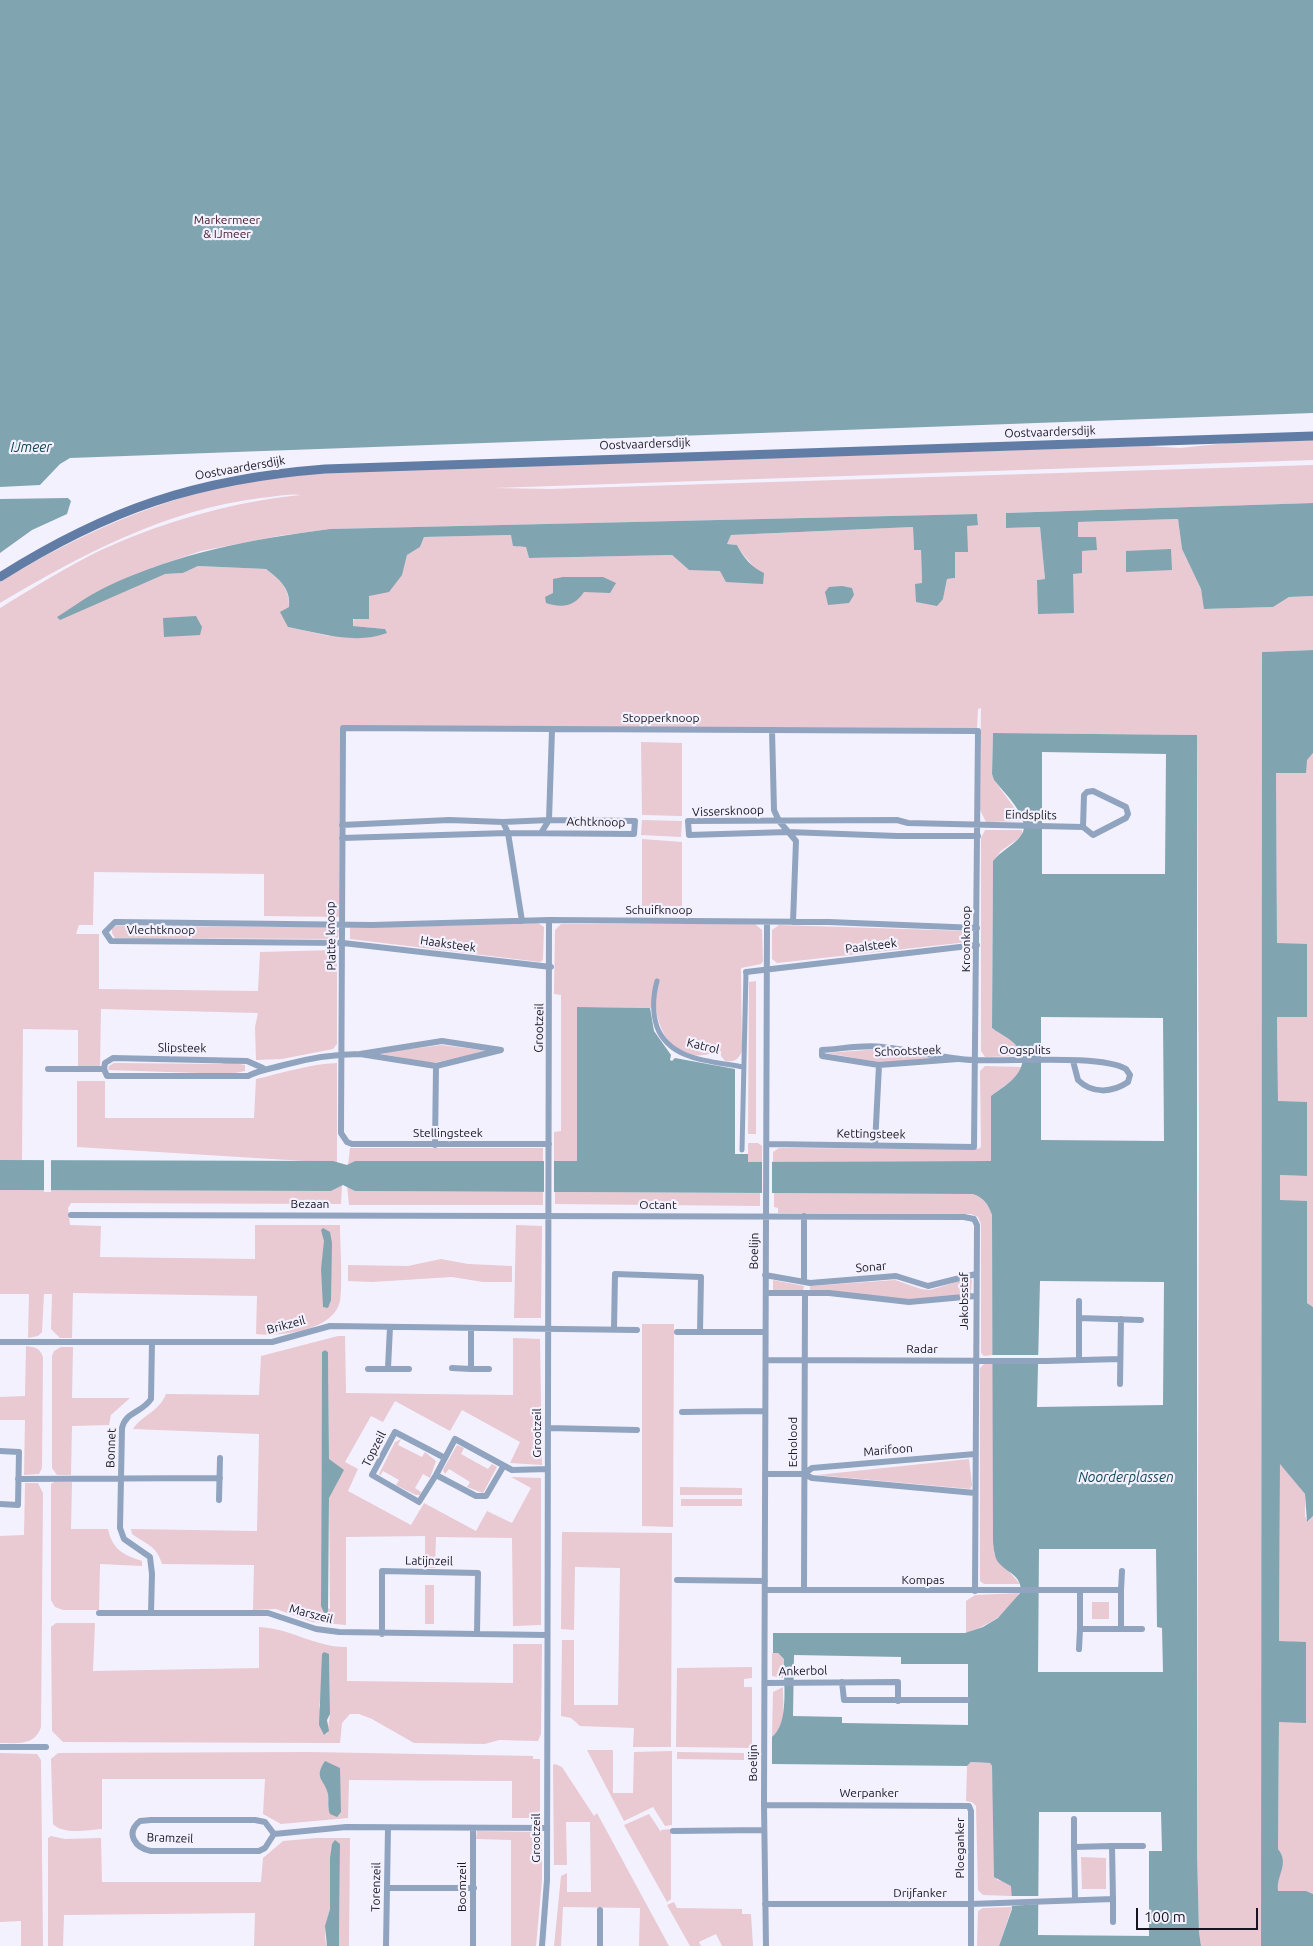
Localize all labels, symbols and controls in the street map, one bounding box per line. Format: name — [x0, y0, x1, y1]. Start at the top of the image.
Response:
park label: Markermeer & IJmeer — [194, 213, 260, 241]
street label: Oostvaardersdijk — [1004, 423, 1096, 441]
street label: Oostvaardersdijk — [599, 435, 691, 453]
water label: IJmeer — [10, 439, 52, 455]
street label: Oostvaardersdijk — [194, 453, 286, 483]
street label: Stopperknoop — [622, 711, 700, 725]
street label: Vissersknoop — [692, 803, 764, 819]
street label: Eindsplits — [1005, 807, 1057, 823]
street label: Achtknoop — [566, 814, 626, 830]
street label: Platte knoop — [323, 901, 339, 971]
street label: Schuifknoop — [625, 903, 693, 917]
street label: Kroonknoop — [959, 906, 973, 972]
street label: Vlechtknoop — [127, 923, 195, 937]
street label: Haaksteek — [419, 933, 477, 955]
street label: Paalsteek — [844, 936, 898, 956]
street label: Grootzeil — [531, 1003, 547, 1053]
street label: Katrol — [685, 1035, 721, 1057]
street label: Slipsteek — [158, 1040, 206, 1056]
street label: Schootsteek — [874, 1043, 942, 1059]
street label: Oogsplits — [999, 1043, 1051, 1057]
street label: Stellingsteek — [413, 1126, 483, 1140]
street label: Kettingsteek — [836, 1126, 906, 1142]
street label: Bezaan — [291, 1197, 329, 1211]
street label: Octant — [639, 1198, 677, 1212]
street label: Boelijn — [746, 1232, 762, 1270]
street label: Sonar — [855, 1258, 887, 1276]
street label: Jakobsstaf — [957, 1272, 971, 1330]
street label: Brikzeil — [265, 1313, 307, 1337]
street label: Radar — [906, 1342, 938, 1356]
street label: Grootzeil — [530, 1408, 544, 1458]
street label: Echolood — [786, 1417, 800, 1467]
street label: Bonnet — [103, 1428, 119, 1468]
street label: Topzeil — [359, 1429, 389, 1469]
street label: Marifoon — [863, 1441, 913, 1459]
water label: Noorderplassen — [1078, 1469, 1174, 1485]
street label: Latijnzeil — [405, 1553, 453, 1569]
street label: Kompas — [902, 1573, 944, 1587]
street label: Marszeil — [288, 1601, 334, 1627]
street label: Ankerbol — [778, 1663, 828, 1679]
street label: Boelijn — [746, 1744, 760, 1782]
street label: Werpanker — [839, 1786, 899, 1800]
street label: Grootzeil — [529, 1813, 543, 1863]
street label: Ploeganker — [953, 1818, 967, 1878]
street label: Bramzeil — [146, 1830, 194, 1846]
street label: Torenzeil — [368, 1862, 384, 1912]
street label: Boomzeil — [455, 1862, 469, 1912]
street label: Drijfanker — [893, 1886, 947, 1900]
scale bar — [1138, 1898, 1260, 1930]
text: 100 m — [1144, 1908, 1186, 1925]

